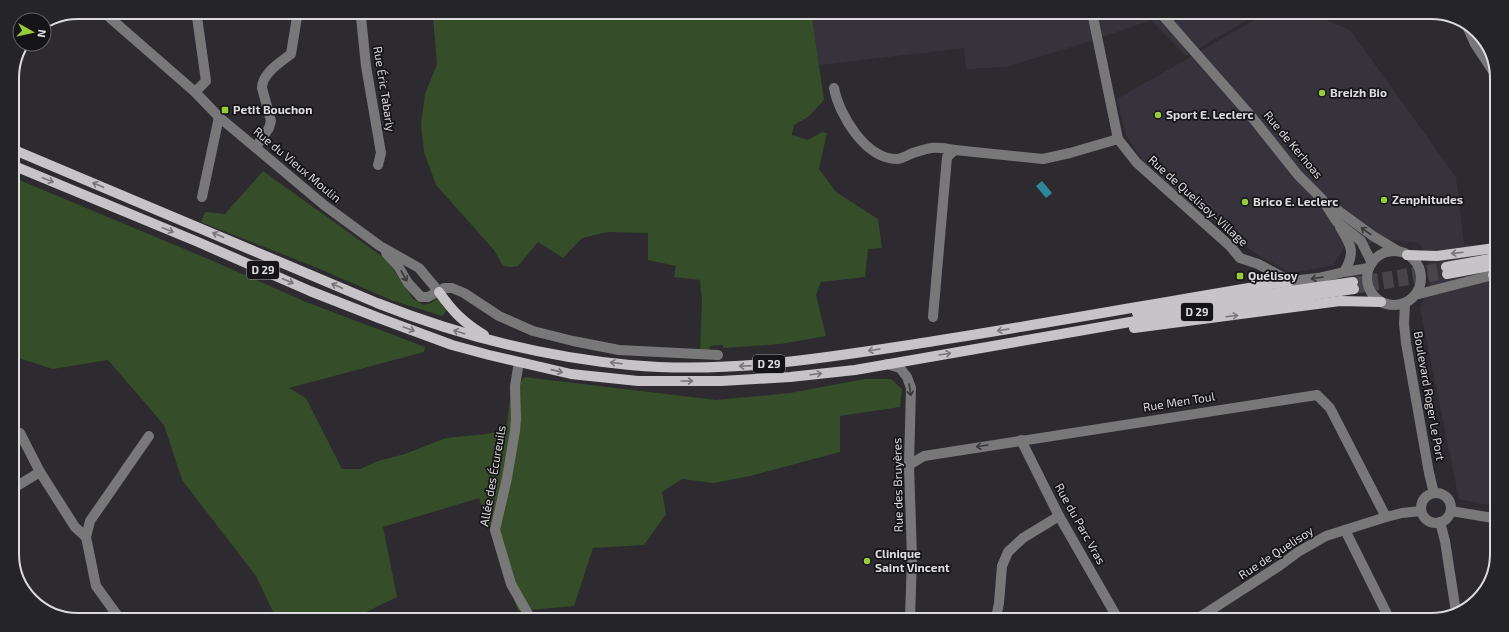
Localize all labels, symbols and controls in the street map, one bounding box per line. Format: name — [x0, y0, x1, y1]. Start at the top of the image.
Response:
north arrow — [12, 12, 52, 52]
text: N — [35, 29, 49, 38]
street label: Rue Éric Tabarly — [371, 45, 399, 133]
place label: Breizh Bio — [1330, 85, 1387, 99]
marker: Breizh Bio — [1317, 88, 1327, 98]
place label: Petit Bouchon — [233, 102, 312, 116]
marker: Petit Bouchon — [220, 105, 230, 115]
place label: Sport E. Leclerc — [1166, 107, 1254, 121]
street label: Rue de Kerhoas — [1261, 108, 1326, 181]
marker: Sport E. Leclerc — [1153, 110, 1163, 120]
street label: Rue du Vieux Moulin — [251, 124, 344, 205]
street label: Rue de Quelisoy-Village — [1146, 152, 1251, 249]
one-way arrow — [42, 177, 54, 184]
one-way arrow — [92, 180, 104, 188]
place label: Zenphitudes — [1392, 192, 1463, 206]
place label: Brico E. Leclerc — [1253, 194, 1338, 208]
marker: Zenphitudes — [1379, 195, 1389, 205]
marker: Brico E. Leclerc — [1240, 197, 1250, 207]
one-way arrow — [162, 226, 174, 234]
one-way arrow — [1360, 227, 1371, 235]
one-way arrow — [212, 231, 224, 238]
one-way arrow — [1451, 249, 1464, 257]
road number: D 29 — [247, 261, 279, 279]
place label: Quélisoy — [1248, 268, 1298, 283]
one-way arrow — [400, 270, 408, 282]
marker: Quélisoy — [1235, 271, 1245, 281]
one-way arrow — [1311, 274, 1324, 282]
one-way arrow — [281, 278, 293, 285]
one-way arrow — [332, 282, 344, 289]
road number: D 29 — [1181, 303, 1213, 321]
one-way arrow — [1225, 312, 1238, 319]
one-way arrow — [402, 325, 414, 333]
one-way arrow — [997, 327, 1010, 335]
one-way arrow — [453, 328, 466, 335]
street label: Boulevard Roger Le Port — [1412, 330, 1448, 462]
one-way arrow — [868, 346, 881, 354]
one-way arrow — [938, 350, 951, 358]
road number: D 29 — [753, 355, 785, 373]
one-way arrow — [610, 359, 623, 367]
one-way arrow — [739, 362, 752, 370]
one-way arrow — [551, 367, 564, 375]
one-way arrow — [809, 370, 822, 378]
one-way arrow — [680, 377, 693, 385]
one-way arrow — [906, 384, 914, 397]
street label: Rue Men Toul — [1142, 388, 1216, 414]
street label: Allée des Écureuils — [476, 424, 508, 527]
street label: Rue des Bruyères — [889, 438, 905, 532]
one-way arrow — [976, 443, 989, 451]
street label: Rue du Parc Vras — [1053, 480, 1109, 567]
street label: Rue de Quelisoy — [1235, 522, 1317, 582]
place label: Clinique Saint Vincent — [875, 546, 950, 574]
marker: Clinique Saint Vincent — [862, 556, 872, 566]

